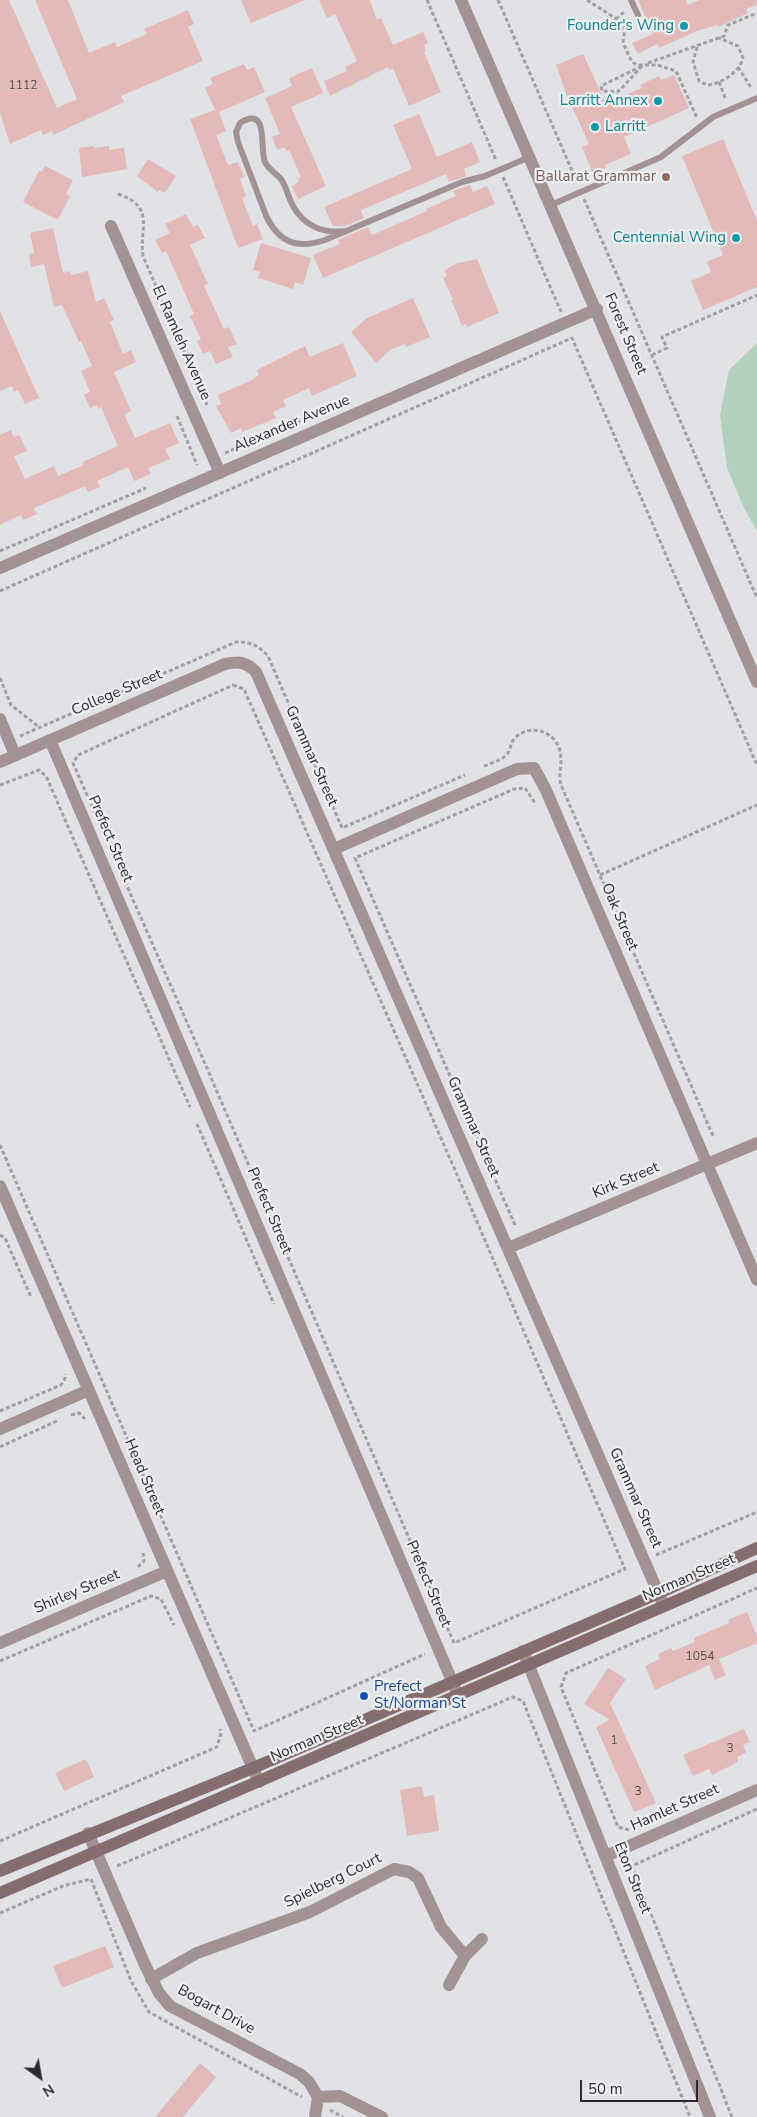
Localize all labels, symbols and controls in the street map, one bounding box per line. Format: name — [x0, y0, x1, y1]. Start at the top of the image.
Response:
place label: Founder's Wing — [567, 17, 674, 35]
marker: Founder's Wing — [678, 20, 690, 32]
house number: 1112 — [9, 79, 37, 93]
place label: Larritt Annex — [560, 92, 648, 110]
marker: Larritt Annex — [652, 95, 664, 107]
place label: Larritt — [605, 118, 646, 136]
marker: Larritt — [589, 121, 601, 133]
place label: Ballarat Grammar — [536, 168, 656, 186]
marker: Ballarat Grammar — [660, 171, 672, 183]
place label: Centennial Wing — [613, 229, 726, 247]
marker: Centennial Wing — [730, 232, 742, 244]
street label: El Ramleh Avenue — [148, 283, 214, 403]
street label: Forest Street — [600, 291, 650, 377]
street label: Alexander Avenue — [231, 391, 353, 457]
street label: College Street — [69, 666, 165, 720]
street label: Grammar Street — [281, 703, 341, 809]
street label: Prefect Street — [84, 793, 136, 885]
street label: Oak Street — [597, 880, 641, 954]
street label: Grammar Street — [443, 1074, 503, 1180]
street label: Kirk Street — [590, 1159, 662, 1203]
street label: Prefect Street — [243, 1165, 295, 1257]
street label: Head Street — [120, 1436, 168, 1518]
street label: Grammar Street — [605, 1445, 665, 1551]
street label: Prefect Street — [402, 1538, 454, 1630]
street label: Norman Street — [640, 1550, 738, 1606]
street label: Shirley Street — [31, 1566, 123, 1618]
house number: 1054 — [686, 1650, 714, 1664]
place label: Prefect St/Norman St — [374, 1678, 466, 1713]
marker: Prefect St/Norman St — [358, 1690, 370, 1702]
street label: Norman Street — [268, 1711, 366, 1767]
house number: 1 — [610, 1734, 618, 1748]
house number: 3 — [726, 1742, 734, 1756]
street label: Hamlet Street — [628, 1781, 722, 1835]
house number: 3 — [634, 1785, 642, 1799]
street label: Eton Street — [610, 1840, 654, 1916]
street label: Spielberg Court — [281, 1850, 385, 1912]
street label: Bogart Drive — [174, 1981, 258, 2039]
north arrow — [15, 2052, 65, 2102]
scale bar — [582, 2070, 700, 2102]
text: N — [39, 2079, 58, 2101]
text: 50 m — [588, 2079, 623, 2099]

